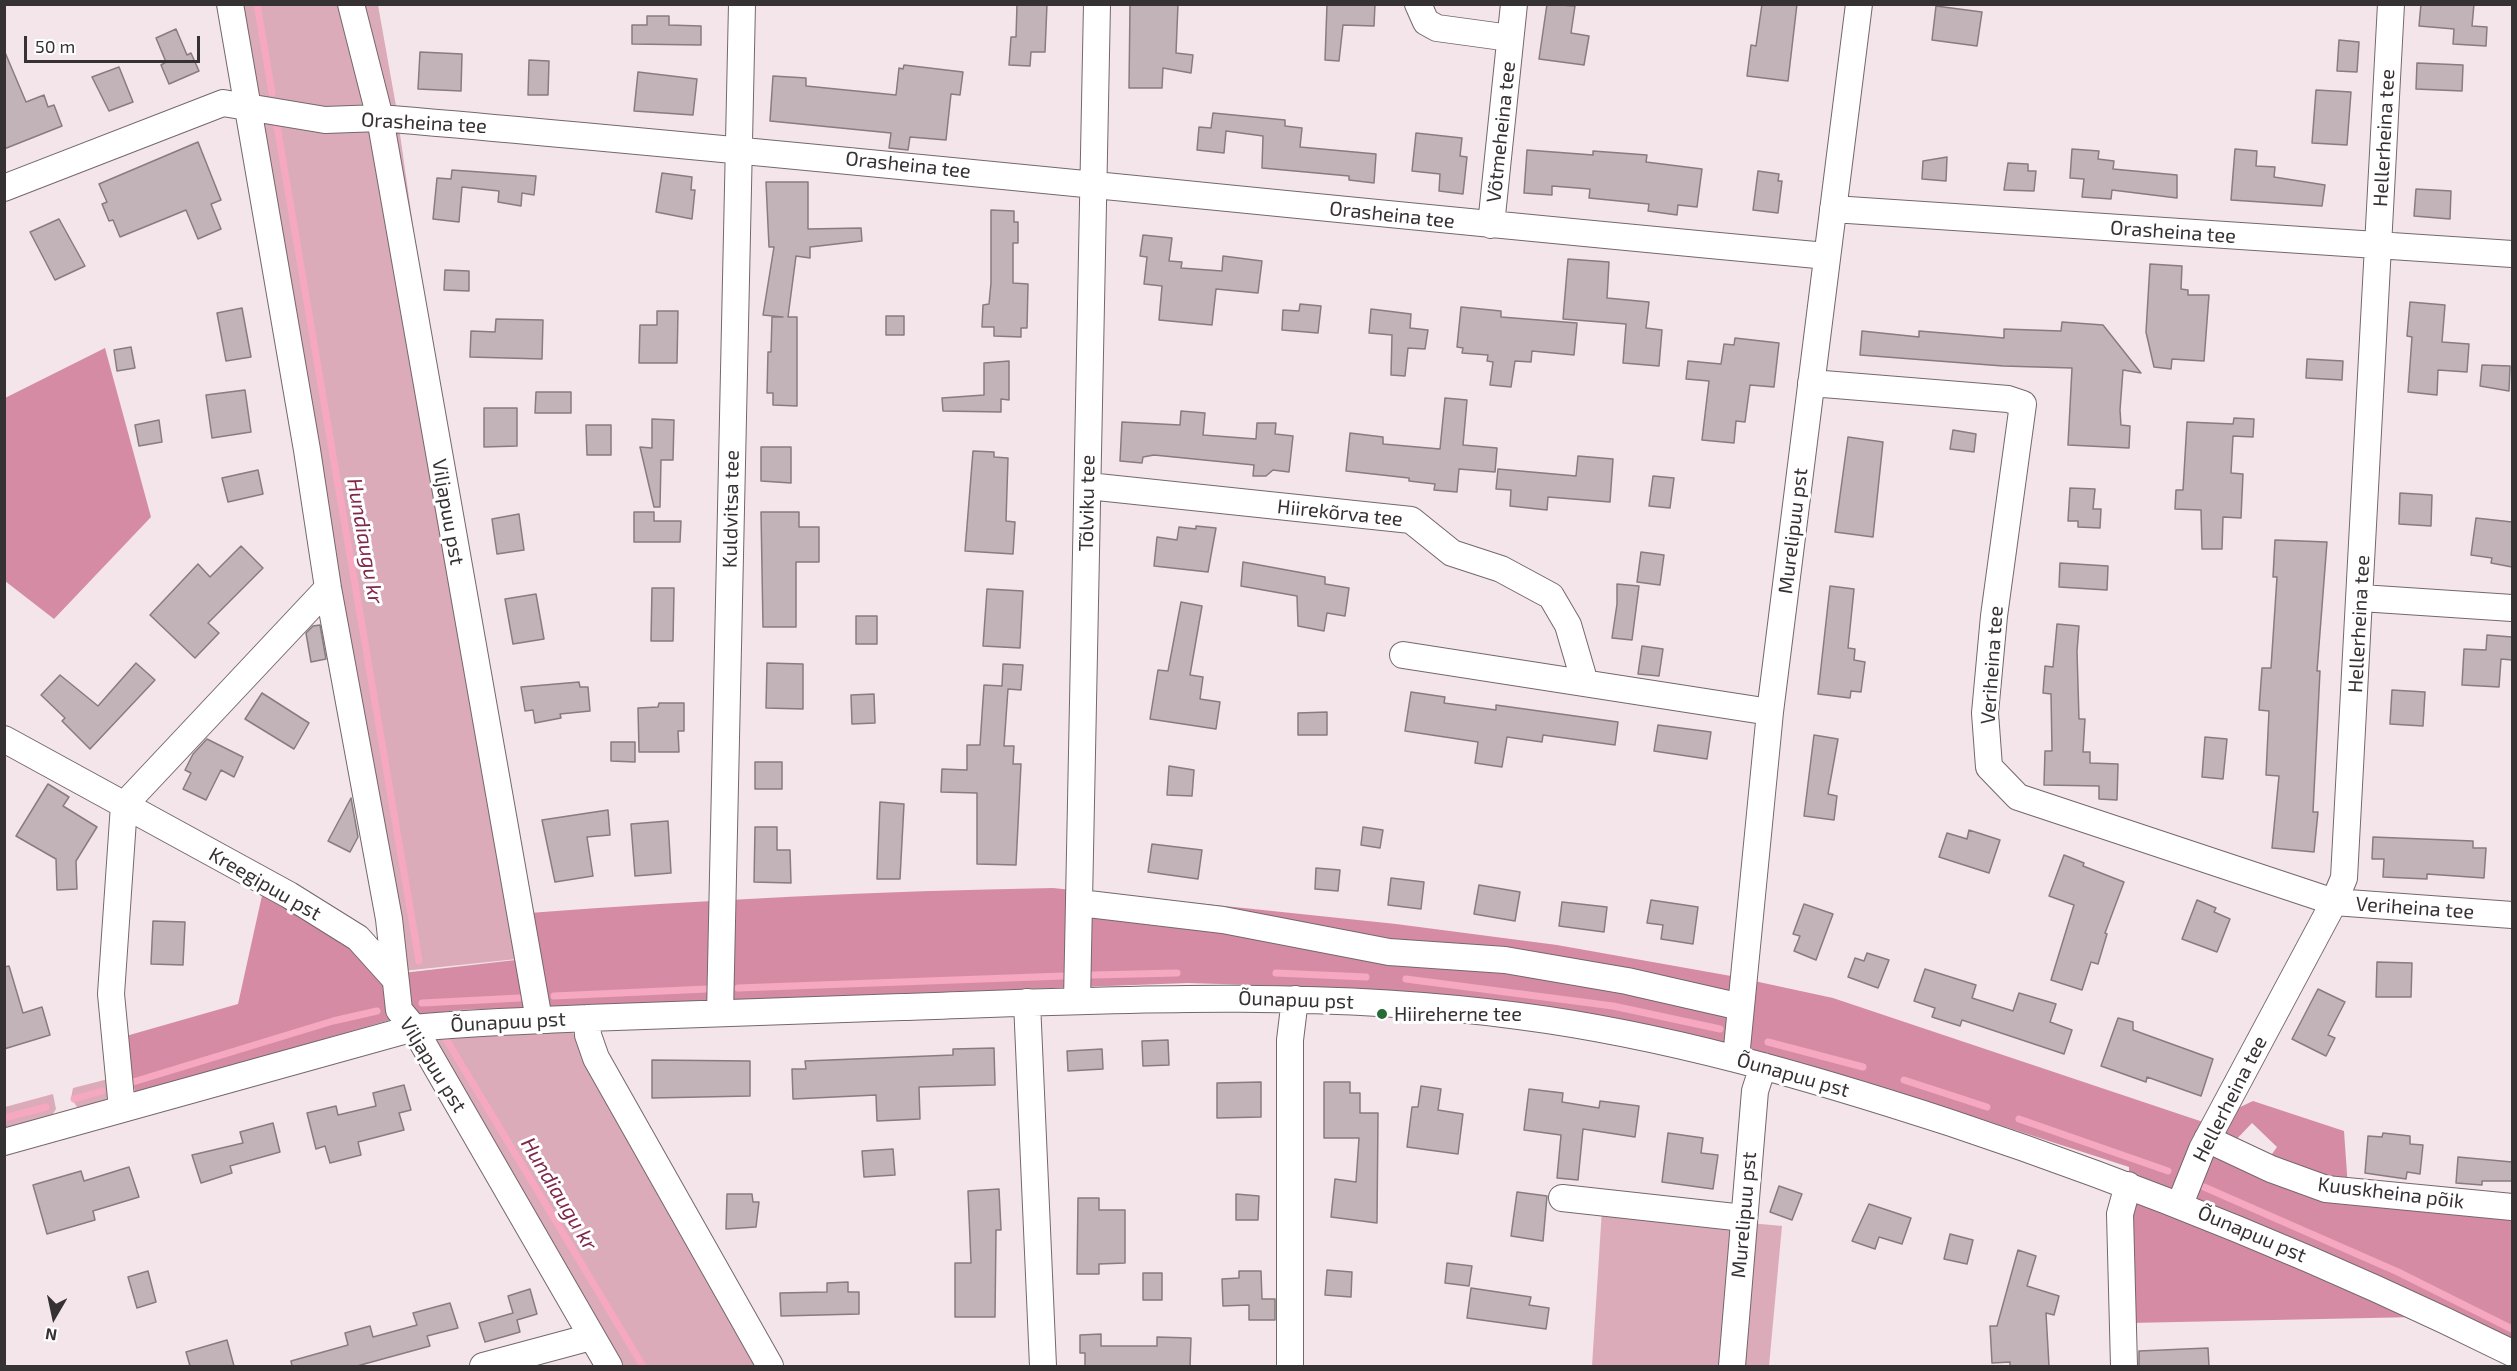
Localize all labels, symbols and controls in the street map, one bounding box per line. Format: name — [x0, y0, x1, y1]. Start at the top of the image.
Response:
scale bar — [27, 24, 202, 62]
text: 50 m — [35, 35, 75, 57]
street label: Võtmeheina tee — [1482, 60, 1520, 204]
street label: Hellerheina tee — [2368, 68, 2400, 208]
street label: Orasheina tee — [360, 108, 488, 138]
street label: Orasheina tee — [844, 146, 972, 184]
street label: Orasheina tee — [1328, 196, 1456, 234]
street label: Orasheina tee — [2109, 216, 2237, 248]
street label: Kuldvitsa tee — [718, 450, 744, 568]
street label: Tõlviku tee — [1074, 454, 1100, 552]
street label: Viljapuu pst — [427, 457, 469, 567]
street label: Murelipuu pst — [1773, 467, 1813, 595]
water label: Hundiaugu kr — [342, 476, 388, 606]
street label: Hiirekõrva tee — [1276, 494, 1404, 532]
street label: Hellerheina tee — [2343, 554, 2375, 694]
street label: Veriheina tee — [1976, 605, 2008, 725]
street label: Kreegipuu pst — [205, 842, 325, 926]
street label: Veriheina tee — [2355, 892, 2475, 924]
street label: Õunapuu pst — [1238, 986, 1354, 1014]
place label: Hiireherne tee — [1394, 1002, 1522, 1026]
street label: Õunapuu pst — [450, 1007, 566, 1037]
marker: Hiireherne tee — [1375, 1007, 1389, 1021]
street label: Viljapuu pst — [394, 1013, 472, 1117]
street label: Hellerheina tee — [2188, 1032, 2272, 1166]
street label: Õunapuu pst — [1734, 1048, 1852, 1102]
water label: Hundiaugu kr — [515, 1133, 603, 1255]
street label: Murelipuu pst — [1727, 1151, 1761, 1279]
street label: Kuuskheina põik — [2316, 1172, 2466, 1214]
street label: Õunapuu pst — [2194, 1200, 2310, 1268]
north arrow — [24, 1287, 84, 1347]
text: N — [44, 1325, 58, 1346]

